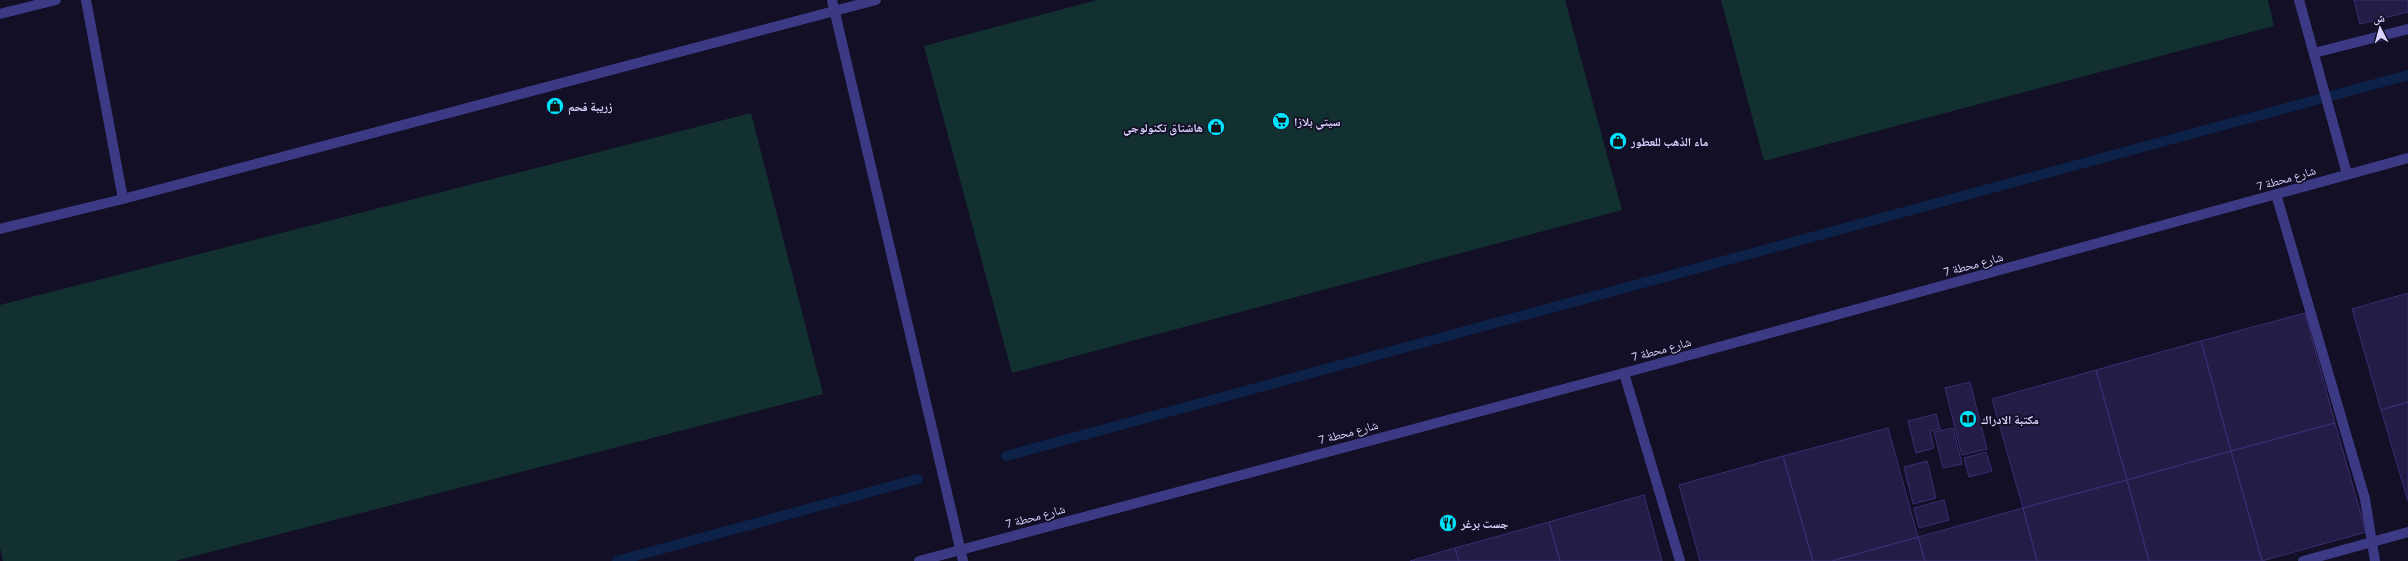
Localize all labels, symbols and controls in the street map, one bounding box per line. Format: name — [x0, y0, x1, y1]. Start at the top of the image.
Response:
north arrow — [2360, 8, 2400, 48]
text: ش — [2372, 9, 2386, 27]
shop icon: زريبة فحم — [545, 96, 565, 116]
place label: زريبة فحم — [568, 97, 613, 116]
supermarket icon: سيتي بلازا — [1271, 111, 1291, 131]
place label: سيتي بلازا — [1294, 112, 1341, 131]
shop icon: هاشتاق تكنولوجي — [1206, 117, 1226, 137]
place label: هاشتاق تكنولوجي — [1123, 118, 1203, 137]
shop icon: ماء الذهب للعطور — [1608, 131, 1628, 151]
place label: ماء الذهب للعطور — [1630, 132, 1709, 151]
street label: شارع محطة 7 — [2254, 160, 2318, 196]
street label: شارع محطة 7 — [1941, 247, 2005, 281]
street label: شارع محطة 7 — [1629, 332, 1693, 366]
library icon: مكتبة الادراك — [1958, 409, 1978, 429]
place label: مكتبة الادراك — [1981, 410, 2039, 429]
street label: شارع محطة 7 — [1316, 415, 1380, 449]
street label: شارع محطة 7 — [1003, 499, 1067, 533]
restaurant icon: جست برغر — [1438, 513, 1458, 533]
place label: جست برغر — [1460, 514, 1509, 533]

